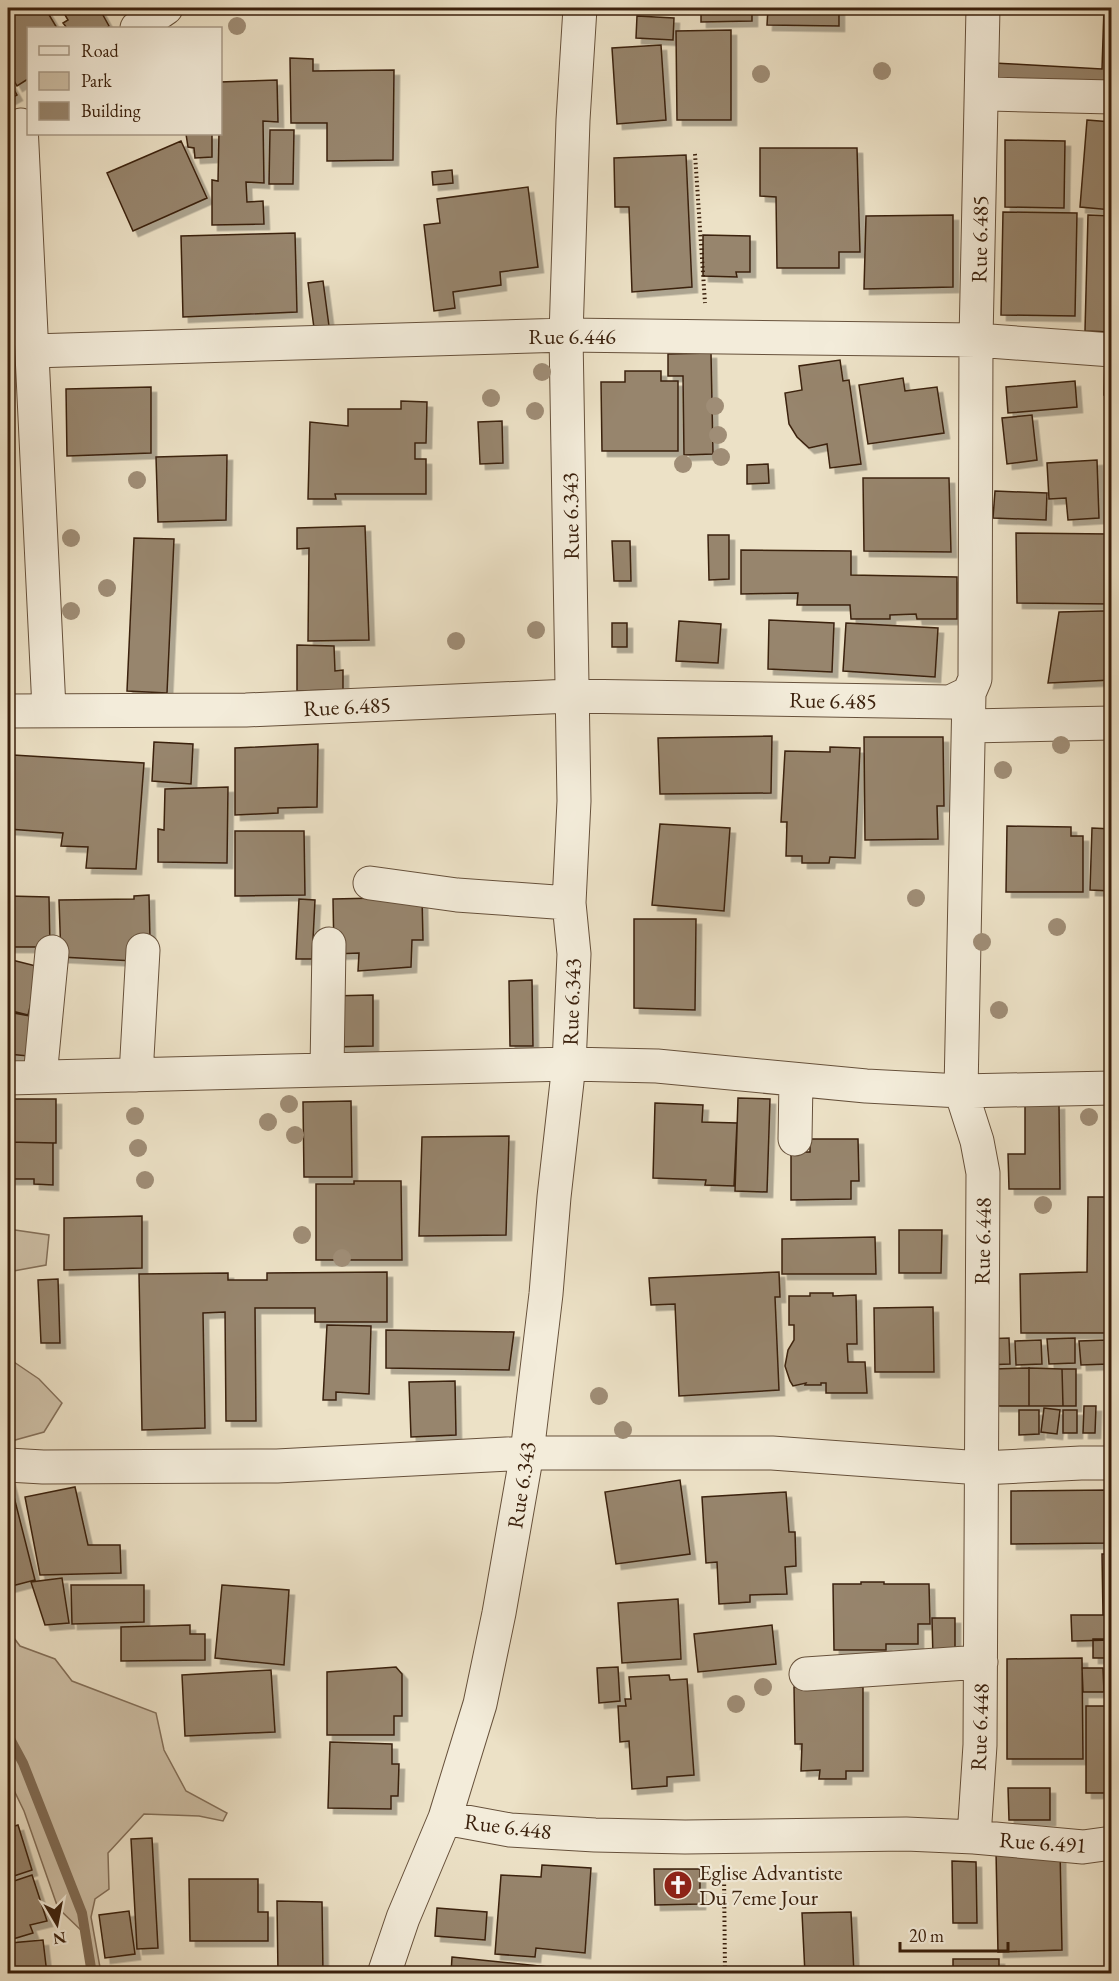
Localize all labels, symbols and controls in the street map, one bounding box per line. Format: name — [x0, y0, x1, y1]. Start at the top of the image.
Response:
legend — [27, 27, 222, 135]
text: Road — [81, 39, 120, 62]
text: Park — [81, 69, 112, 92]
text: Building — [81, 99, 141, 122]
street label: Rue 6.485 — [964, 195, 995, 283]
street label: Rue 6.446 — [528, 322, 616, 351]
street label: Rue 6.343 — [555, 472, 586, 560]
street label: Rue 6.485 — [789, 685, 877, 716]
street label: Rue 6.485 — [303, 690, 392, 723]
street label: Rue 6.343 — [555, 958, 588, 1046]
street label: Rue 6.448 — [967, 1197, 998, 1285]
street label: Rue 6.343 — [500, 1440, 543, 1531]
street label: Rue 6.448 — [963, 1683, 996, 1771]
street label: Rue 6.448 — [463, 1807, 553, 1846]
street label: Rue 6.491 — [998, 1825, 1088, 1860]
place label: Eglise Advantiste Du 7eme Jour — [699, 1858, 843, 1912]
church icon: Eglise Advantiste Du 7eme Jour — [662, 1869, 694, 1901]
north arrow — [27, 1894, 87, 1954]
scale bar — [900, 1915, 1008, 1953]
text: 20 m — [909, 1924, 944, 1947]
text: N — [51, 1927, 68, 1950]

